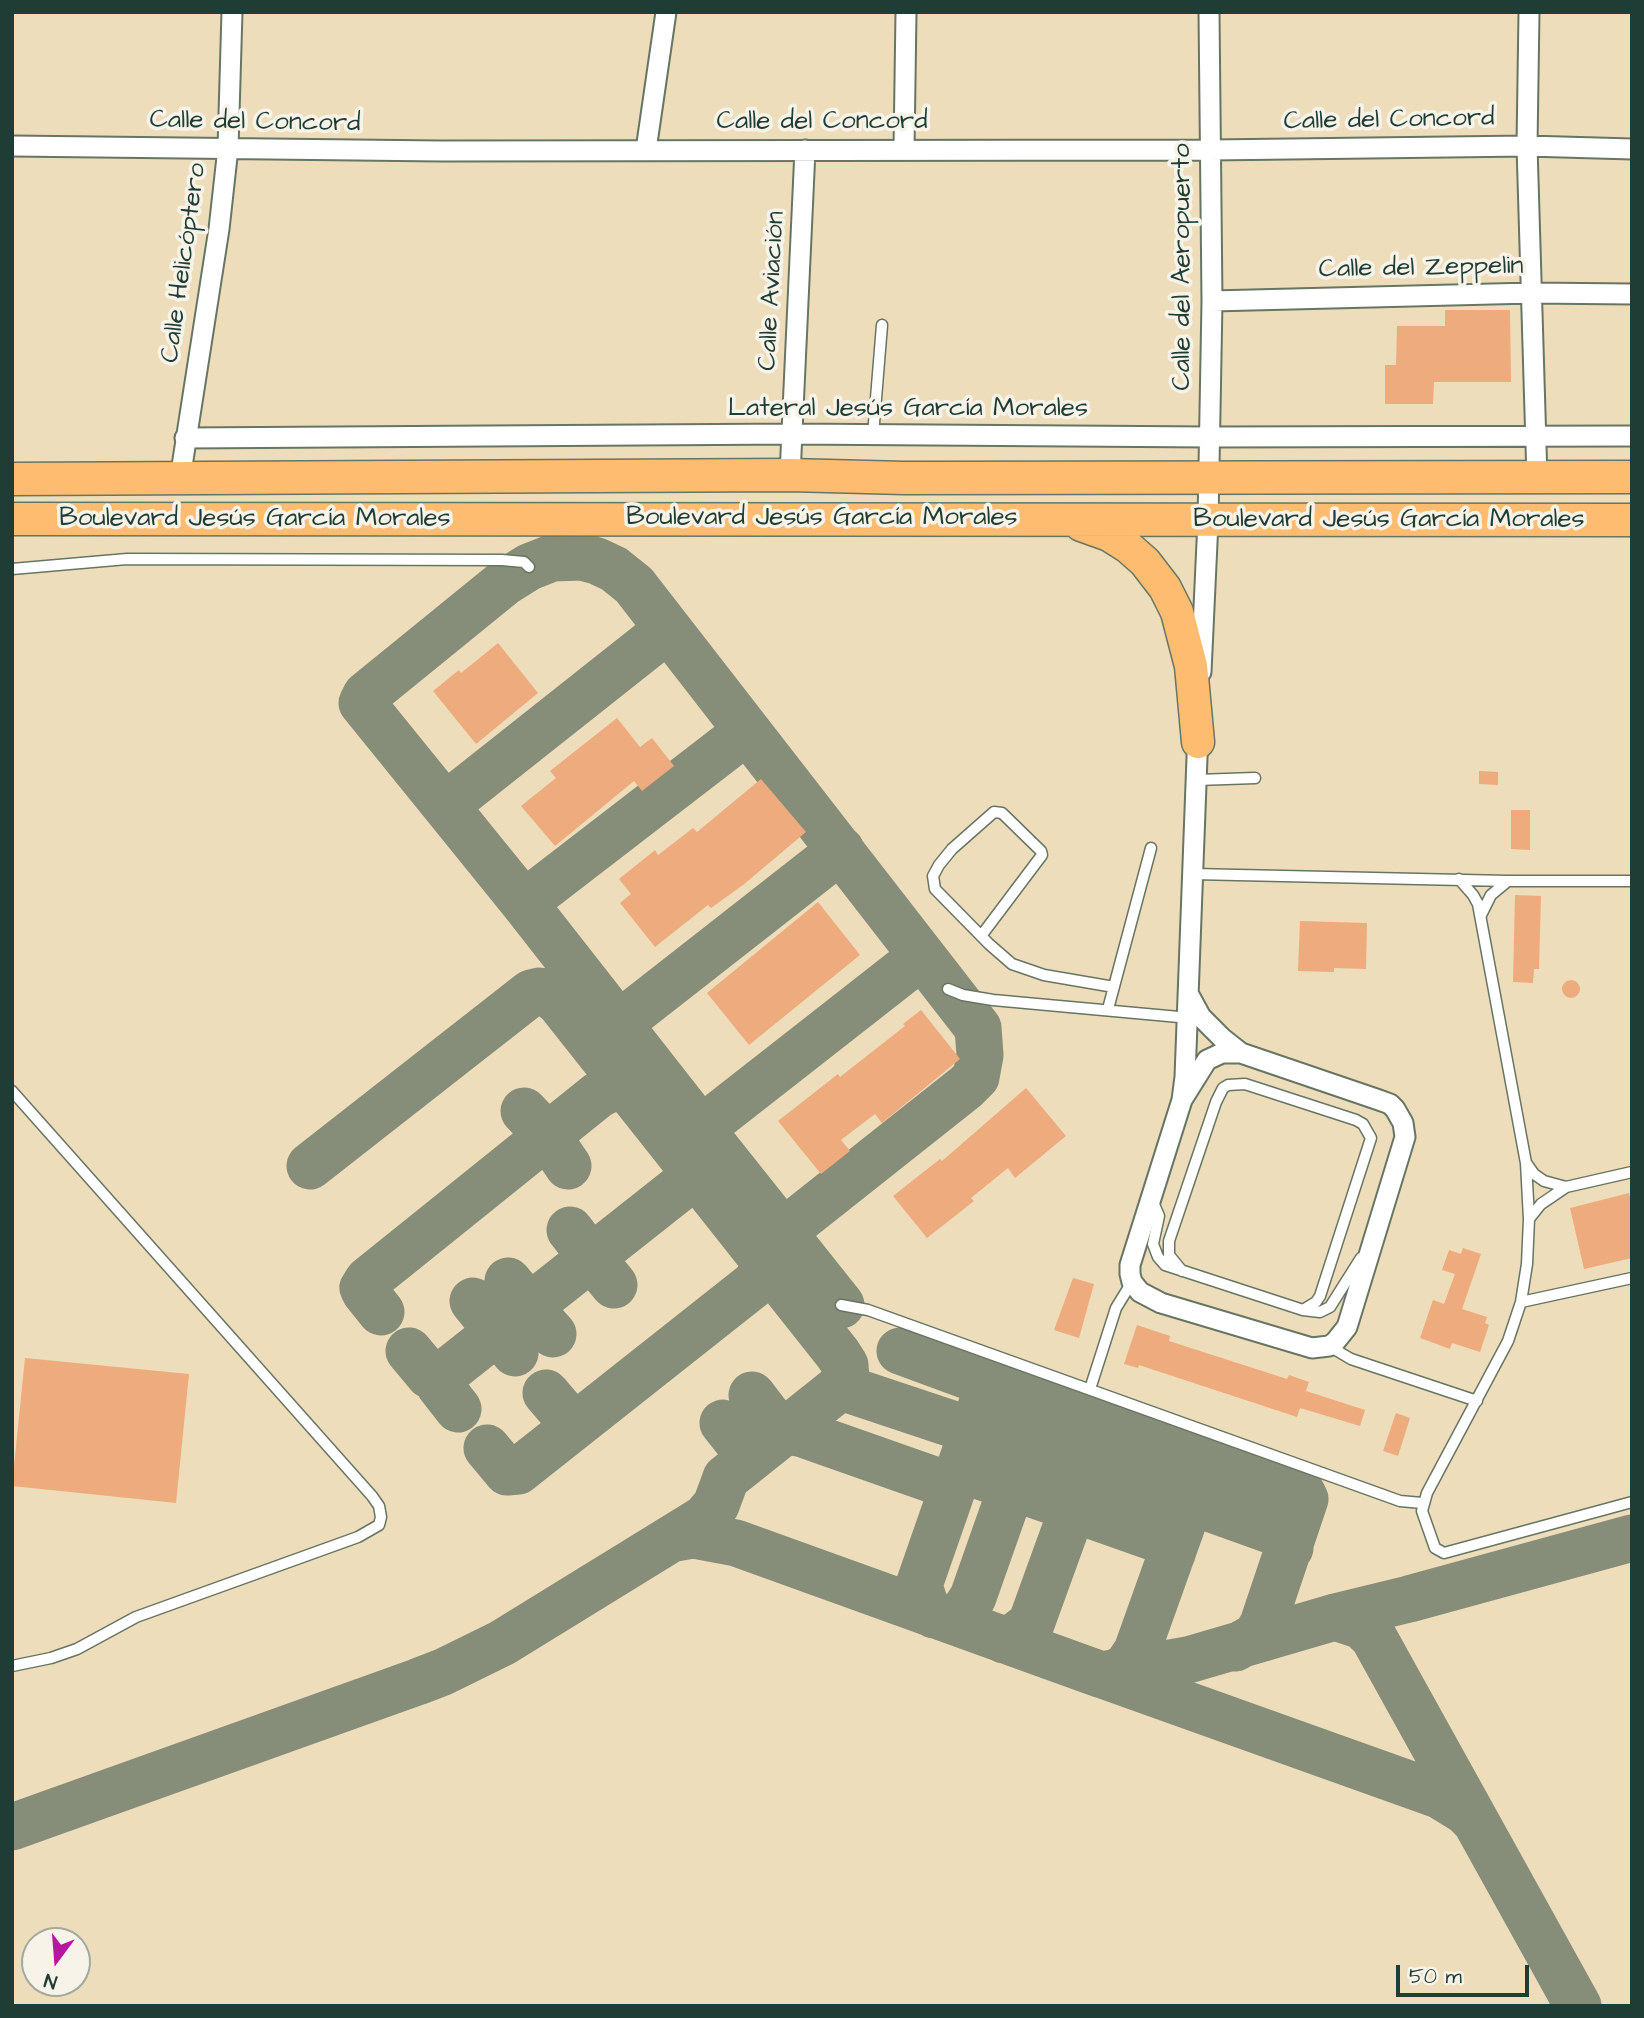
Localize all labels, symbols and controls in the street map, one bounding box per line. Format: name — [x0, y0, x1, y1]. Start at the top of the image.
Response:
street label: Calle del Concord — [1283, 104, 1495, 138]
street label: Calle del Concord — [149, 106, 361, 140]
street label: Calle del Concord — [717, 107, 927, 139]
street label: Calle del Aeropuerto — [1168, 143, 1200, 391]
street label: Calle Helicóptero — [156, 161, 214, 365]
street label: Calle Aviación — [753, 210, 793, 372]
street label: Calle del Zeppelin — [1318, 252, 1524, 286]
street label: Lateral Jesús García Morales — [728, 394, 1088, 426]
street label: Boulevard Jesús García Morales — [626, 503, 1018, 535]
street label: Boulevard Jesús García Morales — [59, 504, 451, 536]
street label: Boulevard Jesús García Morales — [1193, 505, 1585, 537]
north arrow — [21, 1927, 91, 1997]
scale bar — [1399, 1952, 1532, 1996]
text: 50 m — [1409, 1962, 1462, 1991]
text: N — [41, 1966, 60, 1995]

